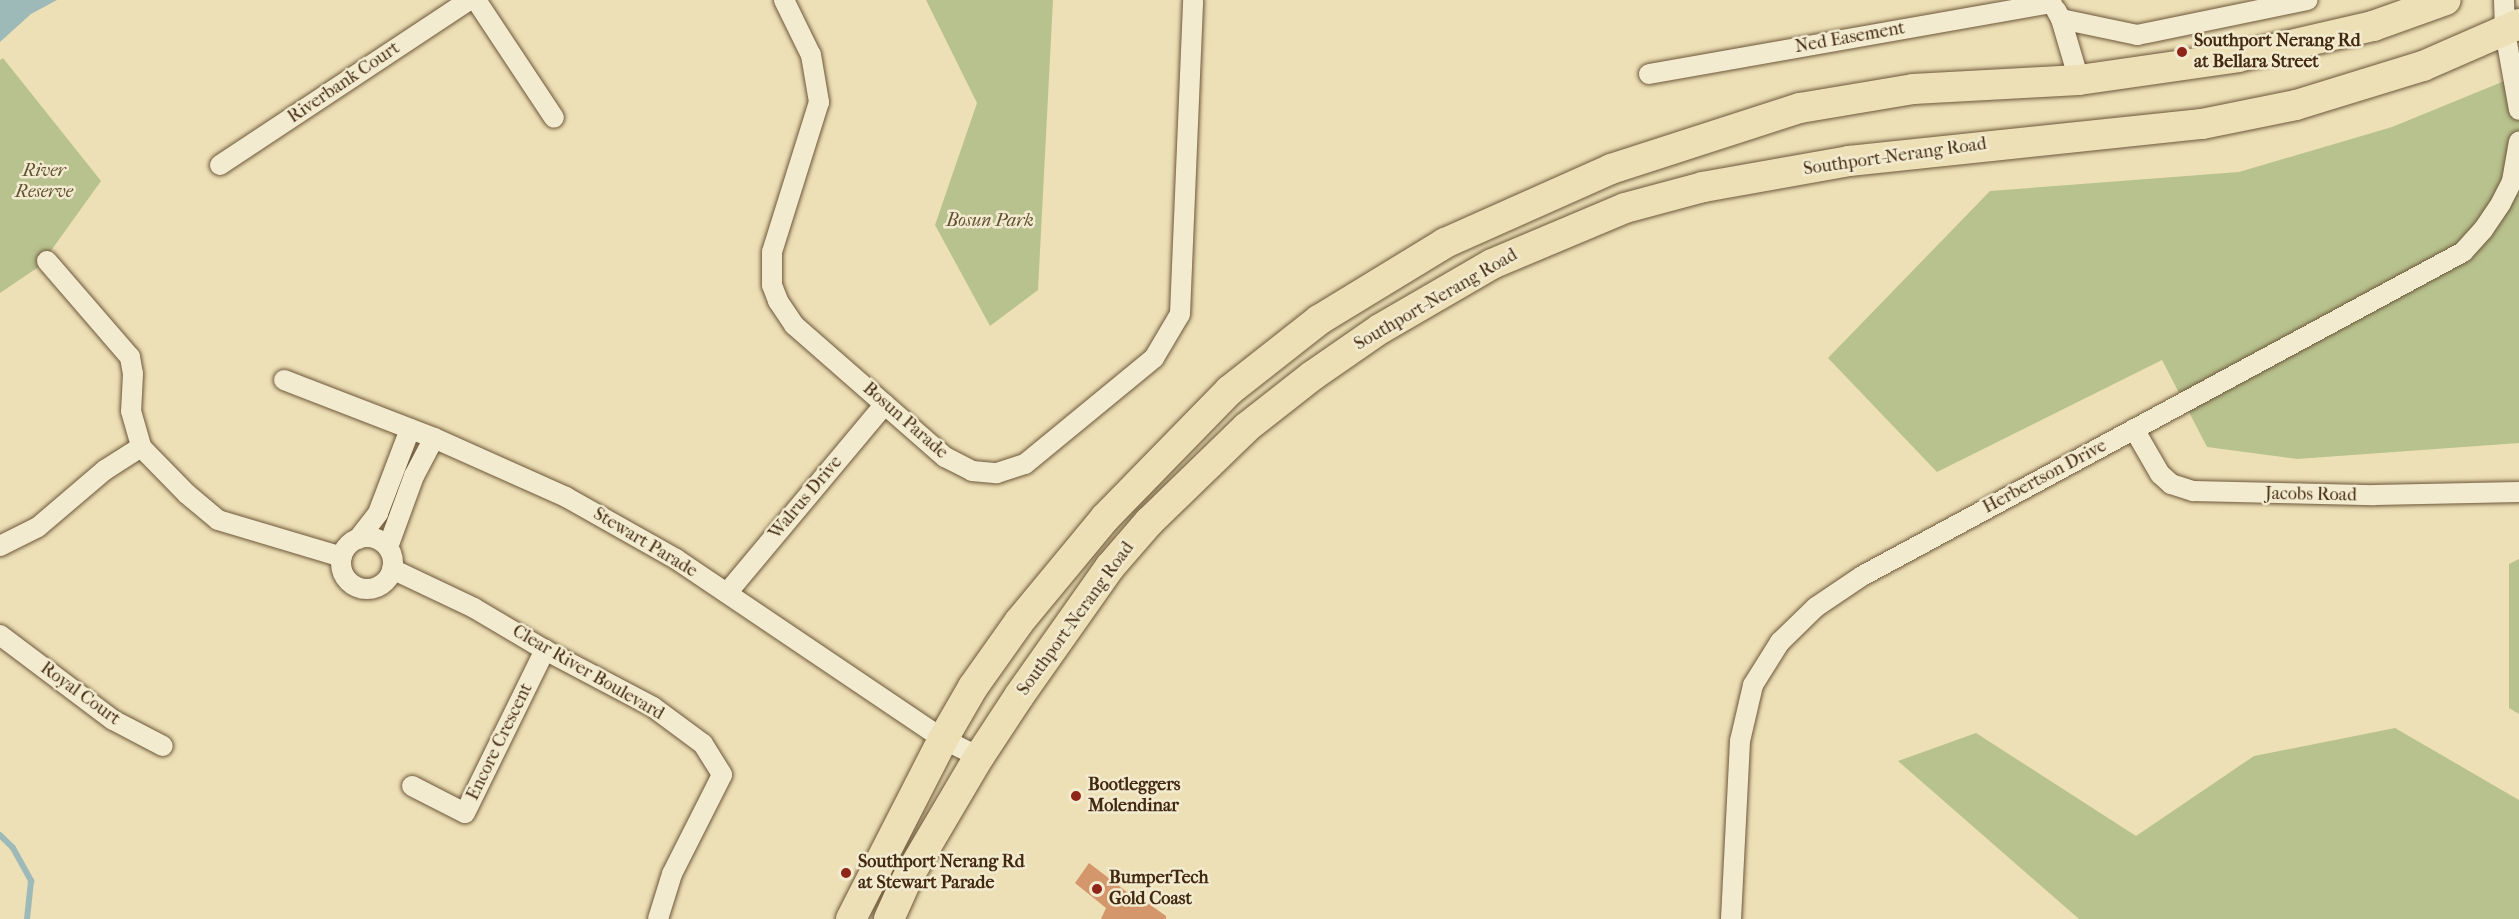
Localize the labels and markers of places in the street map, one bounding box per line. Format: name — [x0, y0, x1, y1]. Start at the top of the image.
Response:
place label: Southport Nerang Rd at Bellara Street — [2194, 31, 2361, 74]
marker: Southport Nerang Rd at Bellara Street — [2175, 45, 2189, 59]
place label: Bootleggers Molendinar — [1088, 775, 1180, 818]
marker: Bootleggers Molendinar — [1069, 789, 1083, 803]
place label: Southport Nerang Rd at Stewart Parade — [858, 852, 1025, 894]
marker: Southport Nerang Rd at Stewart Parade — [839, 866, 853, 880]
place label: BumperTech Gold Coast — [1109, 868, 1209, 910]
marker: BumperTech Gold Coast — [1090, 882, 1104, 896]

